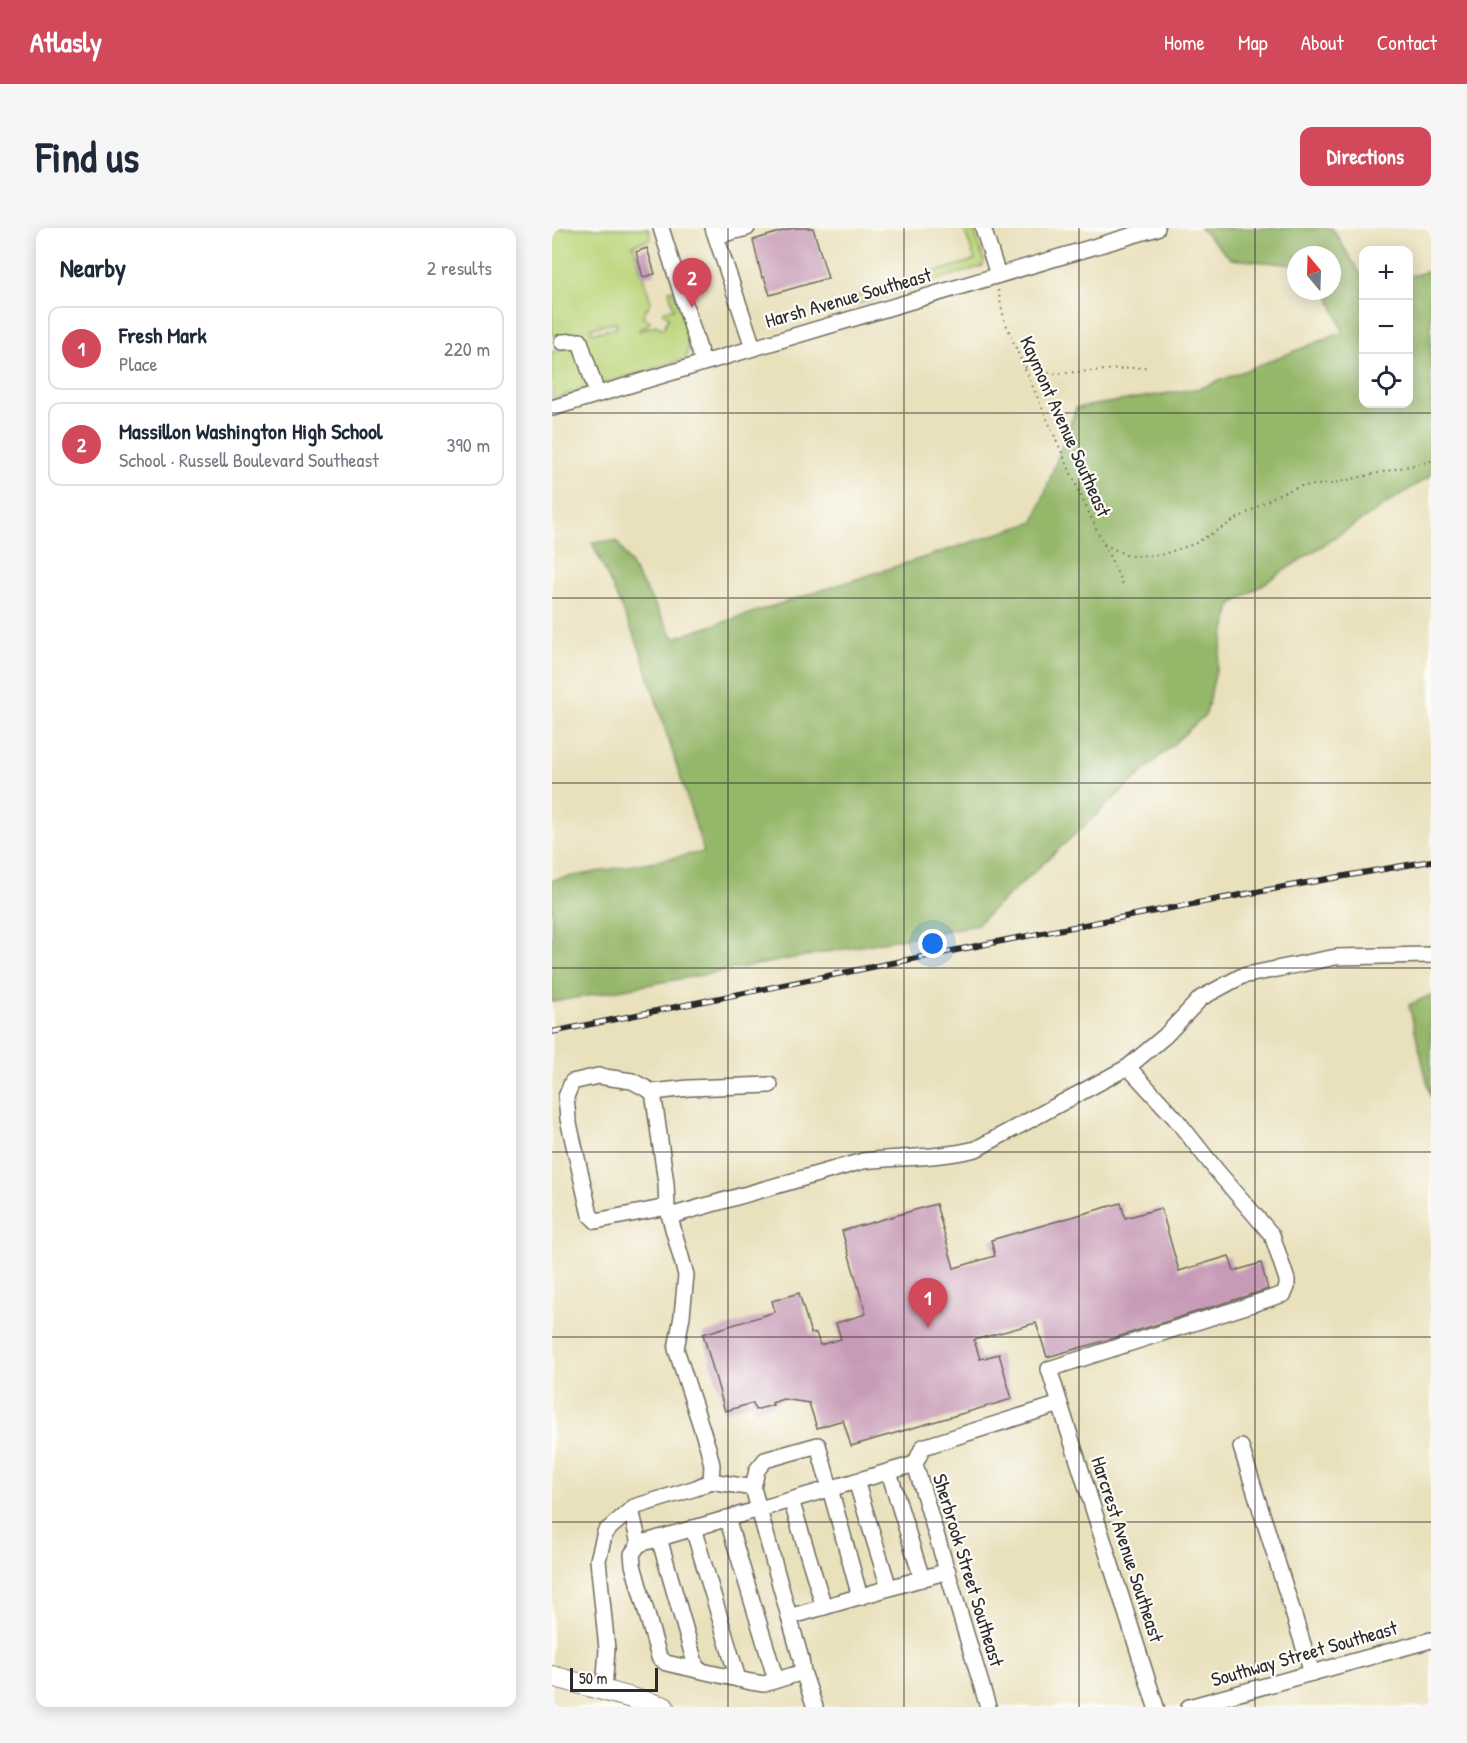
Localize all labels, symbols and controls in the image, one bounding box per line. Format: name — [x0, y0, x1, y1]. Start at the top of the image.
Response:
text: Atlasly — [30, 23, 102, 61]
text: Home — [1164, 28, 1205, 57]
text: Map — [1238, 28, 1268, 57]
text: About — [1301, 28, 1344, 57]
text: Contact — [1377, 28, 1437, 57]
button: Directions — [1300, 127, 1431, 186]
text: Find us — [36, 128, 139, 185]
north arrow — [1287, 246, 1341, 300]
map controls — [1359, 246, 1413, 408]
button: + — [1359, 246, 1413, 300]
text: Nearby — [60, 250, 126, 285]
text: 2 results — [427, 254, 492, 281]
pin: 2 — [672, 259, 712, 308]
street label: Harsh Avenue Southeast — [762, 260, 935, 334]
button: − — [1359, 300, 1413, 354]
text: Fresh Mark — [119, 320, 207, 350]
street label: Kaymont Avenue Southeast — [1014, 331, 1118, 522]
text: 1 — [78, 335, 85, 362]
text: 220 m — [444, 335, 490, 362]
text: Place — [119, 350, 158, 377]
button: locate — [1359, 354, 1413, 408]
text: Massillon Washington High School — [119, 416, 383, 446]
text: 2 — [77, 431, 86, 458]
text: 390 m — [447, 431, 490, 458]
text: School · Russell Boulevard Southeast — [119, 446, 379, 473]
your location — [918, 929, 947, 958]
pin: 1 — [908, 1278, 947, 1328]
street label: Harcrest Avenue Southeast — [1085, 1453, 1171, 1646]
street label: Sherbrook Street Southeast — [927, 1470, 1012, 1671]
street label: Southway Street Southeast — [1208, 1613, 1401, 1693]
scale bar — [570, 1665, 658, 1692]
text: 50 m — [579, 1667, 608, 1689]

